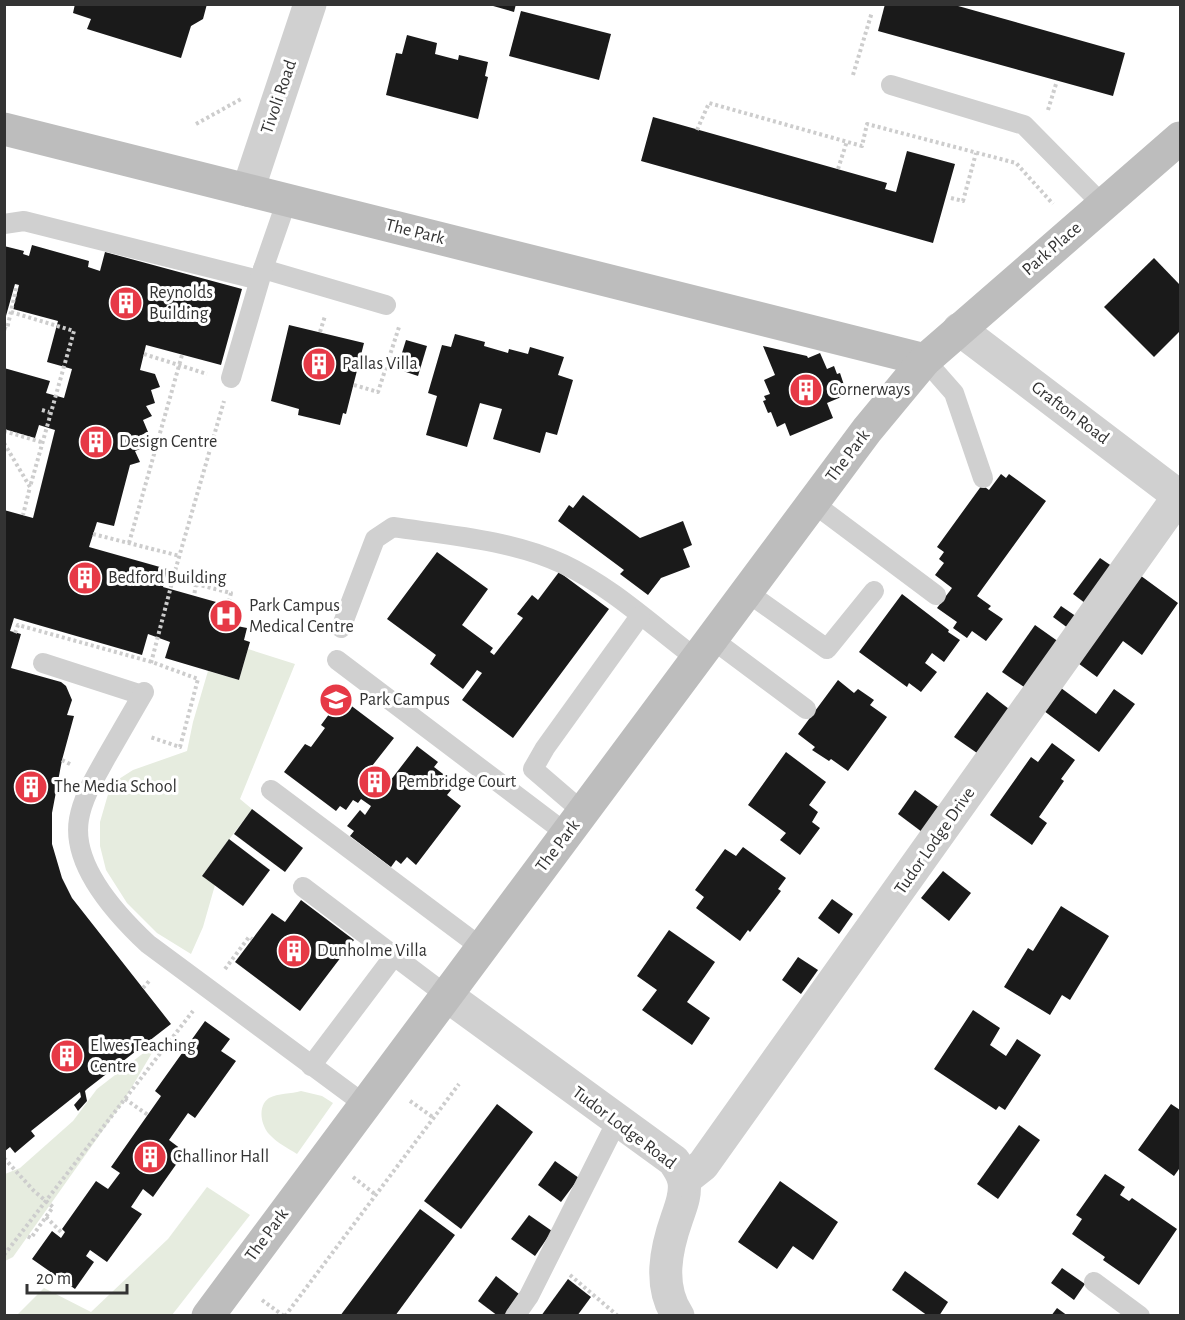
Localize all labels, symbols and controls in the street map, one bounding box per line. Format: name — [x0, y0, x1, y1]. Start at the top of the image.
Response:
street label: Tivoli Road — [258, 58, 300, 136]
street label: The Park — [384, 216, 447, 248]
street label: Park Place — [1019, 219, 1085, 279]
place label: Reynolds Building — [149, 284, 213, 323]
building icon: Reynolds Building — [108, 285, 144, 321]
building icon: Pallas Villa — [301, 346, 337, 382]
place label: Pallas Villa — [342, 355, 418, 373]
building icon: Cornerways — [788, 372, 824, 408]
street label: Grafton Road — [1028, 378, 1112, 448]
place label: Cornerways — [829, 381, 910, 399]
building icon: Design Centre — [78, 424, 114, 460]
street label: The Park — [823, 426, 874, 486]
place label: Design Centre — [119, 433, 217, 451]
building icon: Bedford Building — [67, 560, 103, 596]
place label: Bedford Building — [108, 569, 227, 587]
place label: Park Campus Medical Centre — [249, 597, 354, 636]
hospital icon: Park Campus Medical Centre — [208, 598, 244, 634]
school or university icon: Park Campus — [318, 682, 354, 718]
place label: Park Campus — [359, 691, 450, 709]
building icon: Pembridge Court — [357, 764, 393, 800]
building icon: The Media School — [13, 769, 49, 805]
place label: Pembridge Court — [398, 773, 517, 791]
place label: The Media School — [54, 778, 177, 796]
street label: Tudor Lodge Drive — [891, 784, 979, 898]
street label: The Park — [533, 816, 584, 876]
building icon: Dunholme Villa — [276, 933, 312, 969]
place label: Dunholme Villa — [317, 942, 427, 960]
place label: Elwes Teaching Centre — [90, 1037, 196, 1076]
building icon: Elwes Teaching Centre — [49, 1038, 85, 1074]
street label: Tudor Lodge Road — [569, 1083, 679, 1173]
building icon: Challinor Hall — [132, 1139, 168, 1175]
place label: Challinor Hall — [173, 1148, 269, 1166]
street label: The Park — [242, 1205, 292, 1265]
scale bar — [27, 1257, 128, 1295]
text: 20 m — [36, 1270, 71, 1288]

